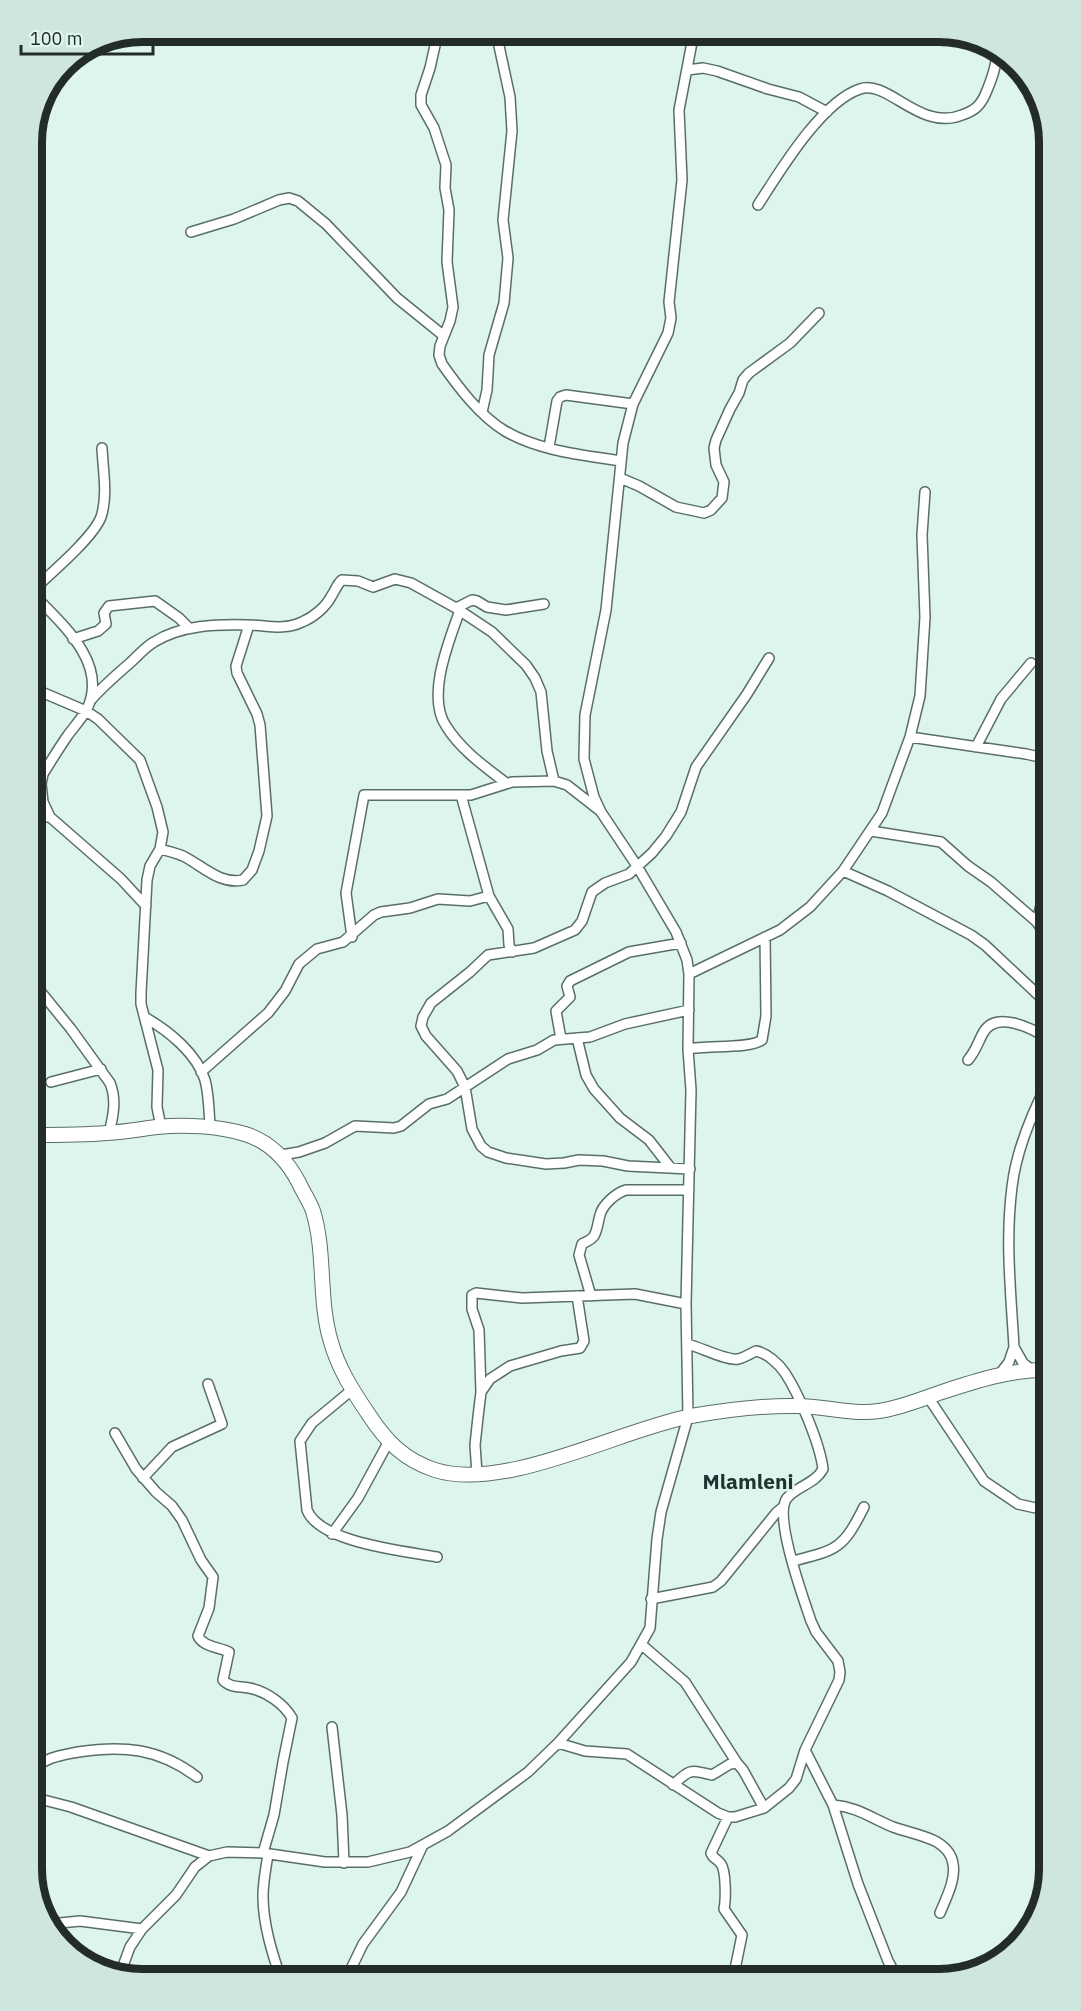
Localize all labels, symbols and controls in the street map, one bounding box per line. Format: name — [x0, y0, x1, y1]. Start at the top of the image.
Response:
scale bar — [21, 18, 153, 56]
text: 100 m — [30, 27, 82, 50]
district label: Mlamleni — [703, 1467, 793, 1495]

